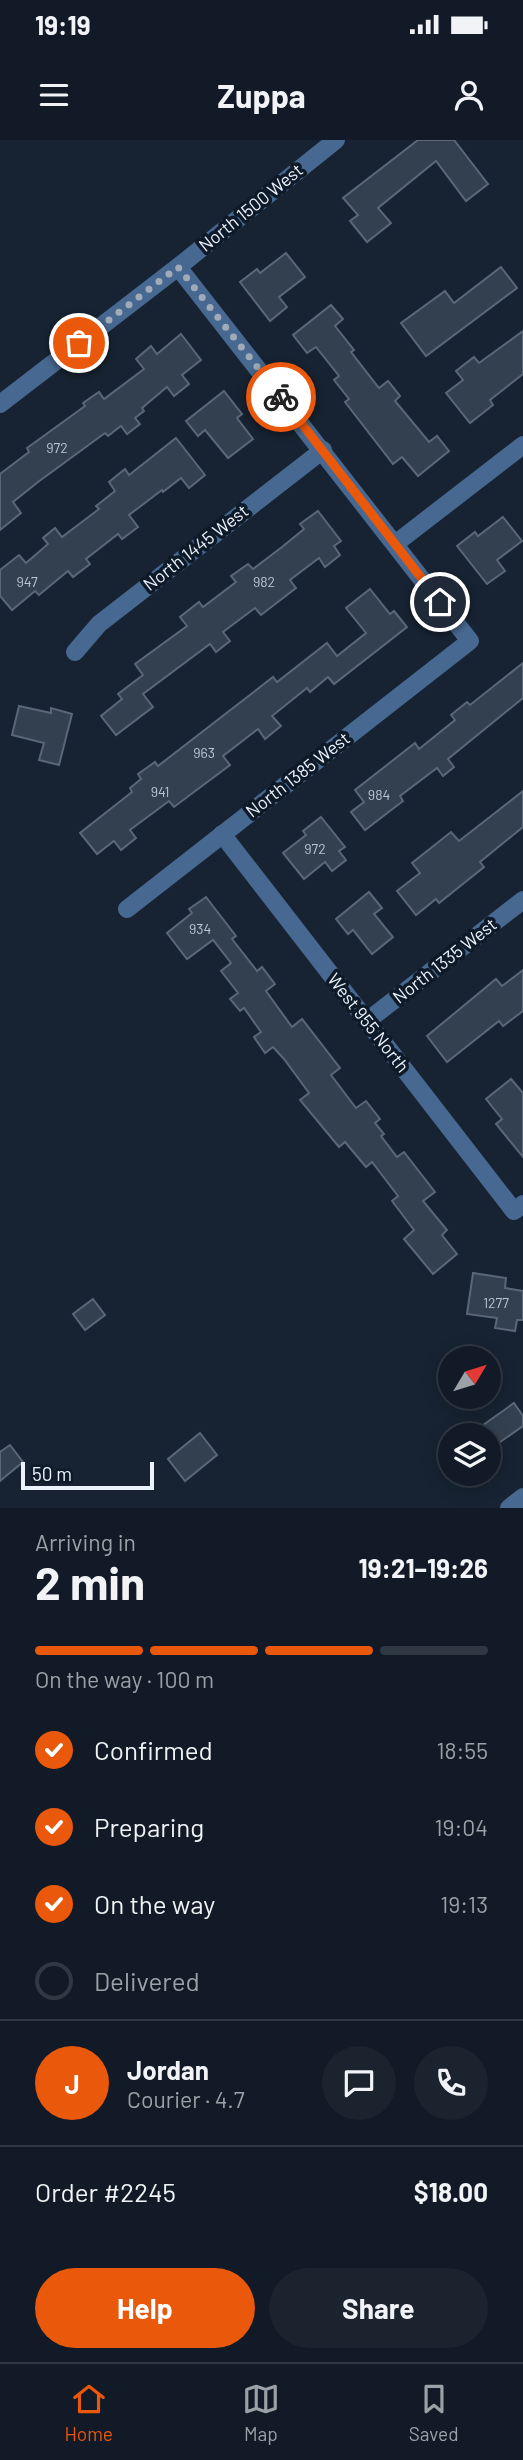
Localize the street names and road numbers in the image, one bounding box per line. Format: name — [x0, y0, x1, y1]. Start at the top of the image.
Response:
street label: North 1500 West — [194, 158, 307, 256]
street label: North 1445 West — [139, 499, 252, 595]
street label: North 1385 West — [241, 727, 354, 822]
street label: North 1335 West — [388, 913, 501, 1008]
street label: West 955 North — [323, 968, 414, 1076]

